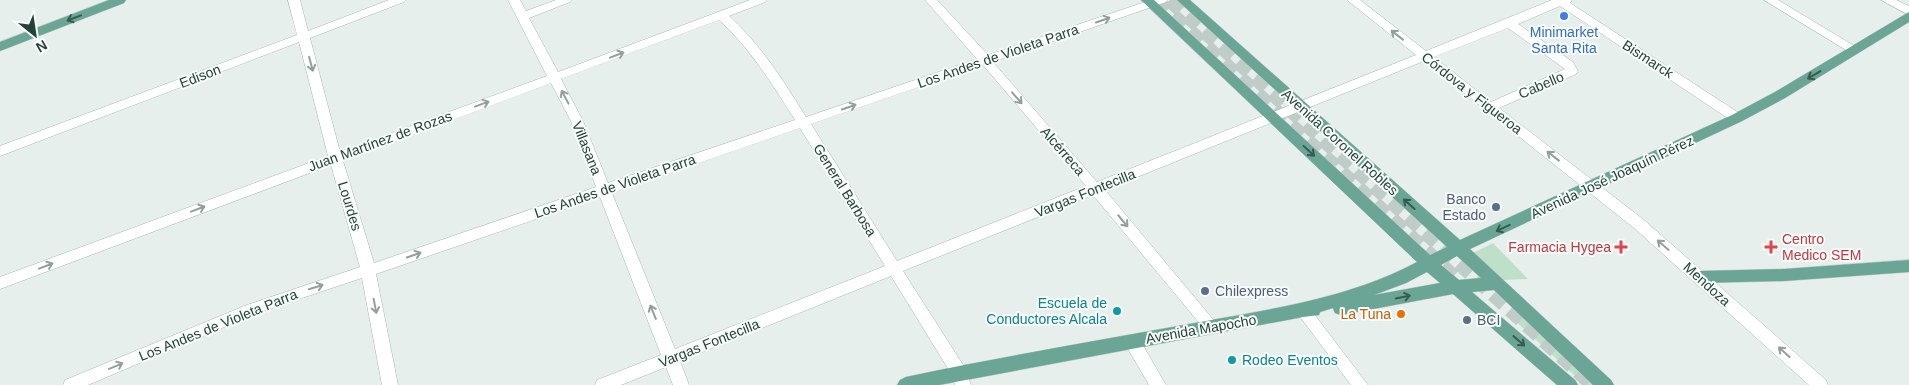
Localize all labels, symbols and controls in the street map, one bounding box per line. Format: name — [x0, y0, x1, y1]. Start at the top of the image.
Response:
north arrow — [10, 10, 60, 60]
marker: Minimarket Santa Rita — [1558, 10, 1570, 22]
one-way arrow — [67, 14, 83, 23]
one-way arrow — [1094, 15, 1110, 25]
street label: Los Andes de Violeta Parra — [915, 21, 1081, 91]
place label: Minimarket Santa Rita — [1530, 24, 1598, 56]
one-way arrow — [1391, 30, 1404, 41]
text: N — [33, 37, 50, 56]
street label: Bismarck — [1620, 37, 1677, 82]
street label: Córdova y Figueroa — [1419, 49, 1526, 137]
one-way arrow — [609, 50, 624, 59]
one-way arrow — [306, 56, 316, 72]
street label: Edison — [177, 61, 223, 91]
street label: Cabello — [1516, 68, 1566, 102]
one-way arrow — [1807, 70, 1821, 80]
street label: Avenida Coronel Robles — [1279, 86, 1401, 198]
one-way arrow — [560, 90, 569, 105]
one-way arrow — [1011, 91, 1022, 104]
one-way arrow — [473, 99, 489, 109]
one-way arrow — [841, 101, 857, 111]
street label: Juan Martínez de Rozas — [306, 108, 454, 174]
street label: Villasana — [569, 119, 605, 177]
street label: Alcérreca — [1038, 123, 1089, 179]
street label: Avenida José Joaquín Pérez — [1528, 132, 1696, 222]
street label: General Barbosa — [810, 141, 880, 239]
one-way arrow — [1302, 145, 1315, 157]
street label: Los Andes de Violeta Parra — [532, 151, 698, 221]
one-way arrow — [1547, 151, 1560, 162]
street label: Vargas Fontecilla — [1032, 165, 1138, 220]
street label: Lourdes — [335, 179, 365, 233]
place label: Banco Estado — [1442, 191, 1486, 223]
one-way arrow — [1403, 198, 1416, 210]
marker: Banco Estado — [1490, 201, 1502, 213]
one-way arrow — [190, 204, 205, 213]
one-way arrow — [1117, 214, 1128, 227]
one-way arrow — [1496, 223, 1511, 233]
place label: Centro Medico SEM — [1782, 231, 1861, 263]
place label: Farmacia Hygea — [1508, 239, 1611, 255]
one-way arrow — [1657, 239, 1670, 250]
marker: Centro Medico SEM — [1764, 240, 1778, 254]
marker: Farmacia Hygea — [1615, 241, 1627, 253]
one-way arrow — [406, 250, 422, 259]
street label: Mendoza — [1680, 259, 1734, 309]
one-way arrow — [37, 261, 53, 270]
one-way arrow — [308, 282, 324, 292]
place label: Chilexpress — [1215, 283, 1288, 299]
marker: Chilexpress — [1199, 285, 1211, 297]
street label: Los Andes de Violeta Parra — [136, 286, 300, 364]
one-way arrow — [1395, 291, 1411, 301]
place label: Escuela de Conductores Alcala — [986, 295, 1107, 327]
one-way arrow — [371, 297, 380, 313]
one-way arrow — [647, 305, 656, 320]
marker: Escuela de Conductores Alcala — [1111, 305, 1123, 317]
place label: La Tuna — [1340, 306, 1391, 322]
marker: La Tuna — [1395, 308, 1407, 320]
street label: Avenida Mapocho — [1145, 311, 1258, 347]
place label: BCI — [1477, 312, 1500, 328]
marker: BCI — [1461, 314, 1473, 326]
street label: Vargas Fontecilla — [656, 315, 762, 370]
one-way arrow — [1512, 336, 1525, 347]
one-way arrow — [1777, 347, 1790, 358]
place label: Rodeo Eventos — [1242, 352, 1338, 368]
marker: Rodeo Eventos — [1226, 354, 1238, 366]
one-way arrow — [108, 360, 123, 370]

